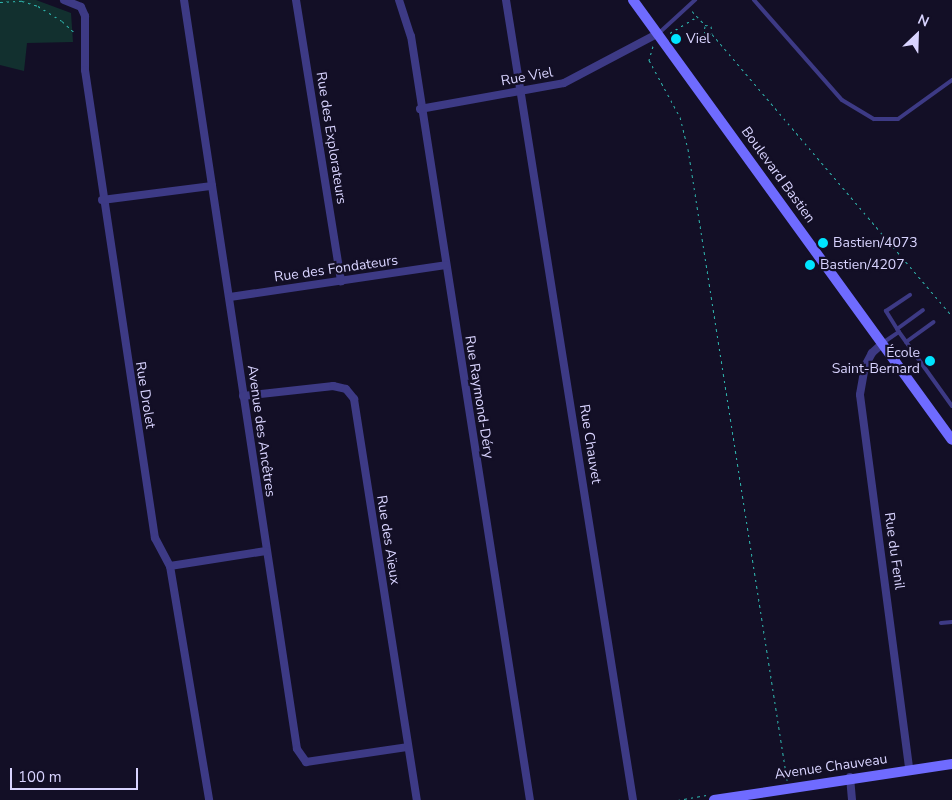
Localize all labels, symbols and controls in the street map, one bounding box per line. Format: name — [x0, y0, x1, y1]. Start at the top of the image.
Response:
north arrow — [892, 10, 942, 60]
text: N — [915, 10, 932, 32]
place label: Viel — [686, 31, 710, 47]
marker: Viel — [670, 33, 682, 45]
street label: Rue Viel — [500, 64, 554, 90]
street label: Rue des Explorateurs — [312, 71, 350, 205]
street label: Boulevard Bastien — [737, 124, 819, 226]
place label: Bastien/4073 — [833, 235, 918, 251]
marker: Bastien/4073 — [817, 237, 829, 249]
street label: Rue des Fondateurs — [273, 252, 399, 286]
place label: Bastien/4207 — [820, 257, 905, 273]
marker: Bastien/4207 — [804, 259, 816, 271]
street label: Rue Raymond-Déry — [461, 334, 497, 460]
place label: École Saint-Bernard — [832, 345, 920, 378]
marker: École Saint-Bernard — [924, 355, 936, 367]
street label: Rue Drolet — [131, 360, 159, 430]
street label: Avenue des Ancêtres — [243, 364, 279, 498]
street label: Rue Chauvet — [575, 403, 605, 485]
street label: Rue des Aïeux — [373, 494, 403, 586]
street label: Rue du Fenil — [880, 511, 908, 591]
street label: Avenue Chauveau — [774, 751, 888, 783]
scale bar — [12, 758, 140, 790]
text: 100 m — [18, 767, 62, 787]

